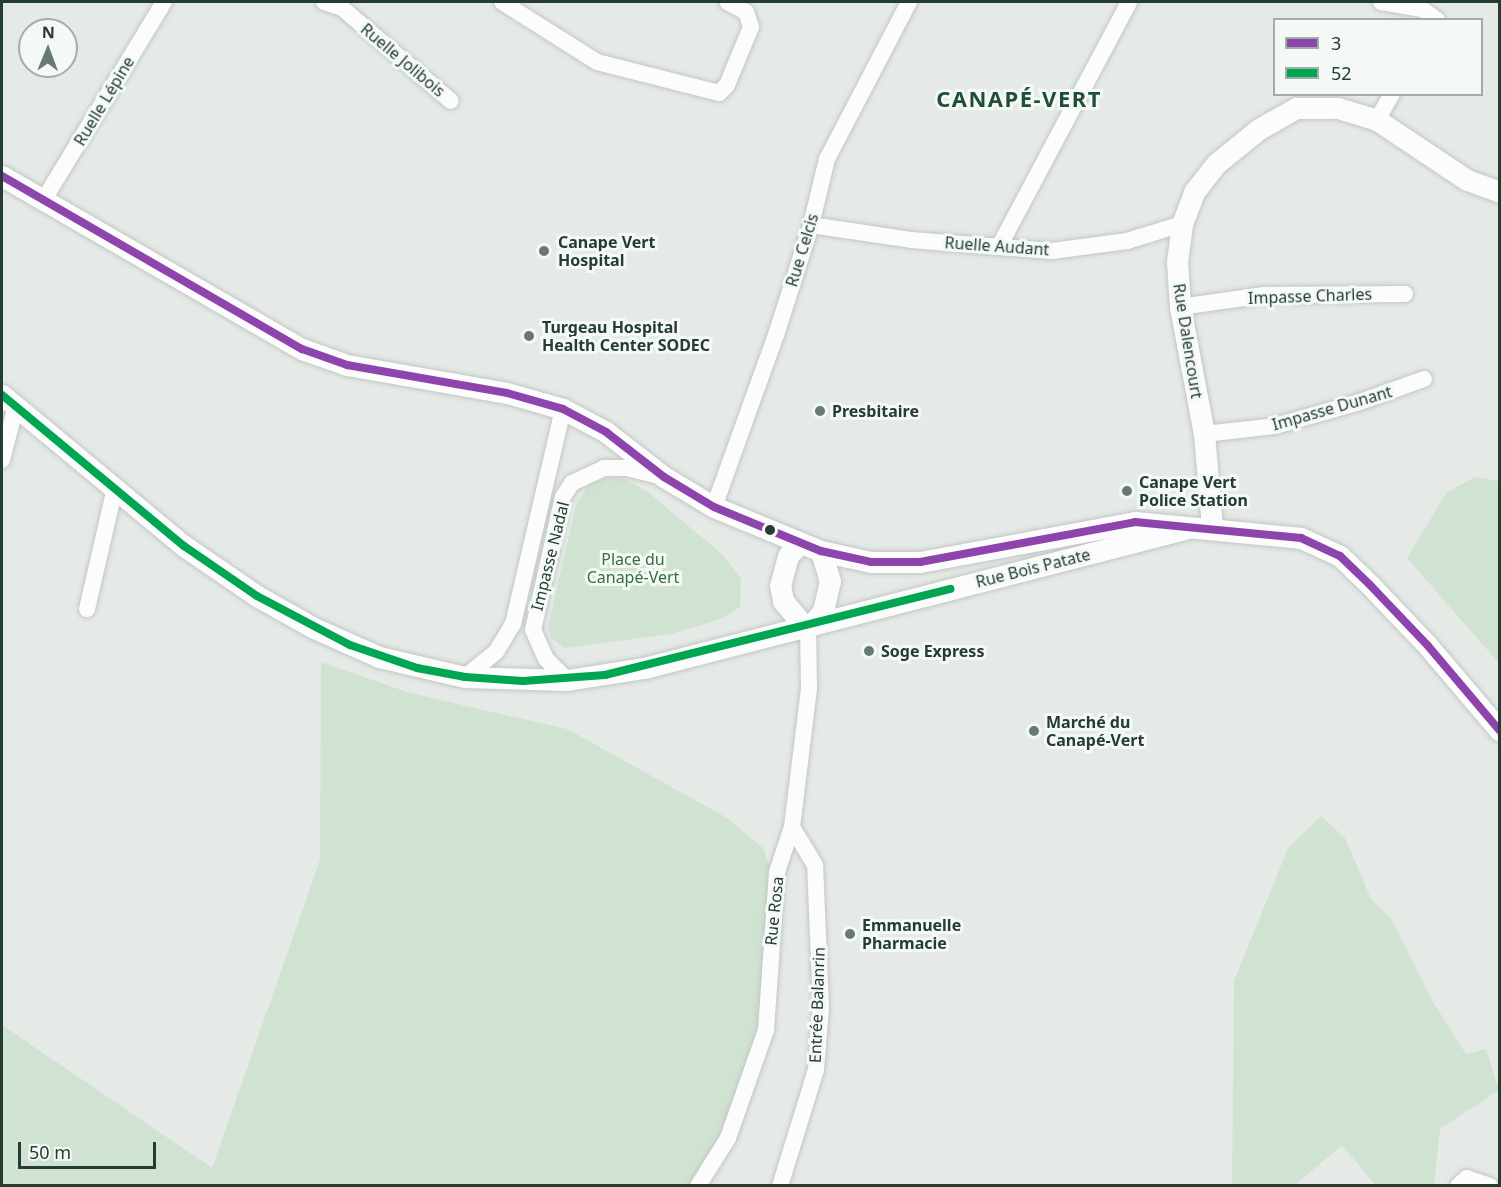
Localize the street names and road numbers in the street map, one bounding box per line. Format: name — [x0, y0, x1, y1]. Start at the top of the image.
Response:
street label: Ruelle Jolibois — [357, 19, 449, 101]
street label: Ruelle Lépine — [70, 53, 138, 149]
street label: Rue Celcis — [782, 211, 822, 289]
street label: Ruelle Audant — [944, 233, 1050, 259]
street label: Rue Dalencourt — [1169, 282, 1207, 400]
street label: Impasse Charles — [1248, 284, 1372, 308]
street label: Impasse Dunant — [1270, 382, 1394, 434]
street label: Impasse Nadal — [527, 499, 573, 613]
street label: Rue Bois Patate — [974, 545, 1092, 591]
street label: Rue Rosa — [761, 876, 787, 946]
street label: Entrée Balanrin — [805, 947, 829, 1063]

